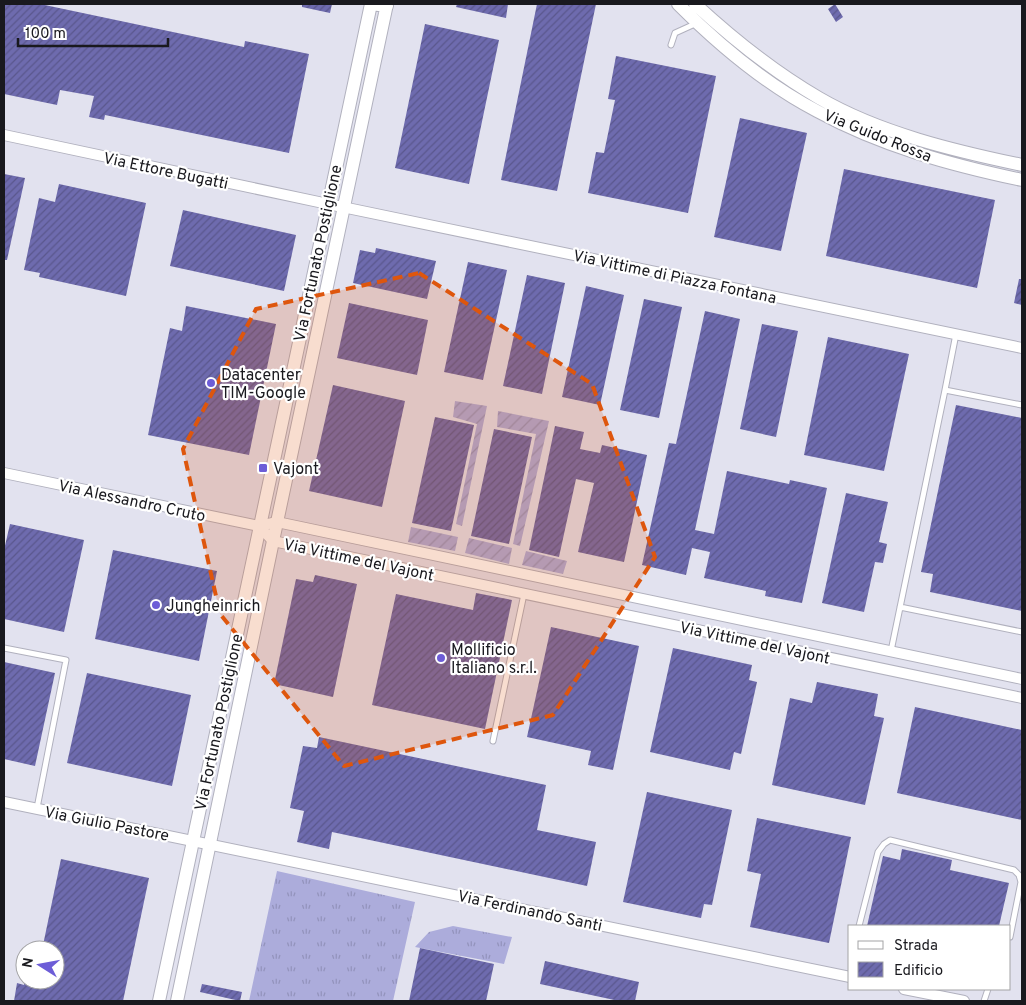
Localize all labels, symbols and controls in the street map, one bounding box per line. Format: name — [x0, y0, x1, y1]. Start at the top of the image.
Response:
scale bar — [18, 15, 168, 47]
text: 100 m — [25, 25, 66, 44]
street label: Via Guido Rossa — [820, 106, 934, 168]
street label: Via Ettore Bugatti — [101, 149, 230, 195]
street label: Via Fortunato Postiglione — [290, 163, 347, 344]
street label: Via Vittime di Piazza Fontana — [571, 247, 778, 309]
place label: Datacenter TIM-Google — [221, 366, 306, 404]
marker: Datacenter TIM-Google — [205, 377, 217, 389]
place label: Vajont — [273, 460, 319, 480]
marker: Vajont — [257, 462, 269, 474]
street label: Via Alessandro Cruto — [56, 477, 207, 527]
street label: Via Vittime del Vajont — [282, 535, 436, 587]
place label: Jungheinrich — [166, 597, 260, 617]
marker: Jungheinrich — [150, 599, 162, 611]
street label: Via Vittime del Vajont — [678, 618, 832, 670]
street label: Via Fortunato Postiglione — [191, 632, 248, 813]
place label: Mollificio Italiano s.r.l. — [451, 641, 537, 679]
marker: Mollificio Italiano s.r.l. — [435, 652, 447, 664]
street label: Via Giulio Pastore — [43, 803, 171, 847]
street label: Via Ferdinando Santi — [455, 887, 604, 937]
legend — [848, 925, 1011, 990]
text: Strada — [894, 937, 938, 956]
north arrow — [15, 940, 65, 990]
text: N — [19, 956, 38, 969]
text: Edificio — [894, 962, 943, 981]

